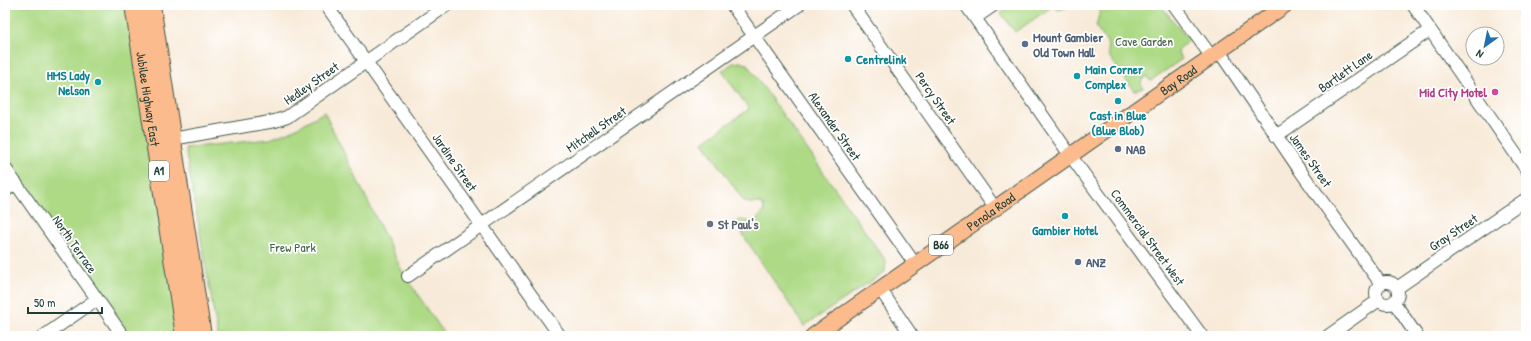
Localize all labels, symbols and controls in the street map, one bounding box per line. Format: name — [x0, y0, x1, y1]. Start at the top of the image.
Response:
north arrow — [1465, 26, 1505, 66]
place label: Mount Gambier Old Town Hall — [1033, 28, 1104, 61]
park label: Cave Garden — [1115, 32, 1173, 50]
marker: Mount Gambier Old Town Hall — [1020, 39, 1030, 49]
street label: Bartlett Lane — [1314, 46, 1376, 96]
text: N — [1473, 47, 1486, 62]
street label: Jubilee Highway East — [132, 50, 165, 148]
place label: Centrelink — [856, 50, 907, 68]
marker: Centrelink — [843, 54, 853, 64]
street label: Hedley Street — [280, 57, 343, 109]
place label: Main Corner Complex — [1085, 60, 1144, 94]
street label: Bay Road — [1156, 61, 1200, 99]
place label: HMS Lady Nelson — [47, 66, 90, 99]
street label: Percy Street — [911, 68, 961, 128]
marker: Main Corner Complex — [1072, 71, 1082, 81]
marker: HMS Lady Nelson — [93, 77, 103, 87]
place label: Mid City Motel — [1419, 83, 1488, 102]
marker: Mid City Motel — [1490, 87, 1500, 97]
street label: Alexander Street — [805, 88, 866, 164]
marker: Cast in Blue (Blue Blob) — [1113, 96, 1123, 106]
street label: Mitchell Street — [562, 101, 630, 156]
place label: Cast in Blue (Blue Blob) — [1090, 106, 1147, 139]
street label: Jardine Street — [428, 129, 482, 195]
street label: James Street — [1286, 129, 1337, 191]
place label: NAB — [1126, 140, 1146, 158]
marker: NAB — [1113, 144, 1123, 154]
road number: A1 — [149, 161, 169, 181]
street label: Commercial Street West — [1107, 185, 1190, 289]
street label: Penola Road — [963, 188, 1019, 235]
street label: Gray Street — [1425, 209, 1481, 255]
marker: Gambier Hotel — [1060, 211, 1070, 221]
street label: North Terrace — [49, 212, 101, 276]
place label: St Paul's — [718, 215, 759, 233]
marker: St Paul's — [705, 219, 715, 229]
place label: Gambier Hotel — [1032, 221, 1099, 239]
road number: B66 — [929, 235, 953, 255]
park label: Frew Park — [269, 238, 317, 256]
place label: ANZ — [1086, 253, 1106, 271]
marker: ANZ — [1073, 257, 1083, 267]
scale bar — [28, 289, 102, 315]
text: 50 m — [34, 294, 55, 311]

